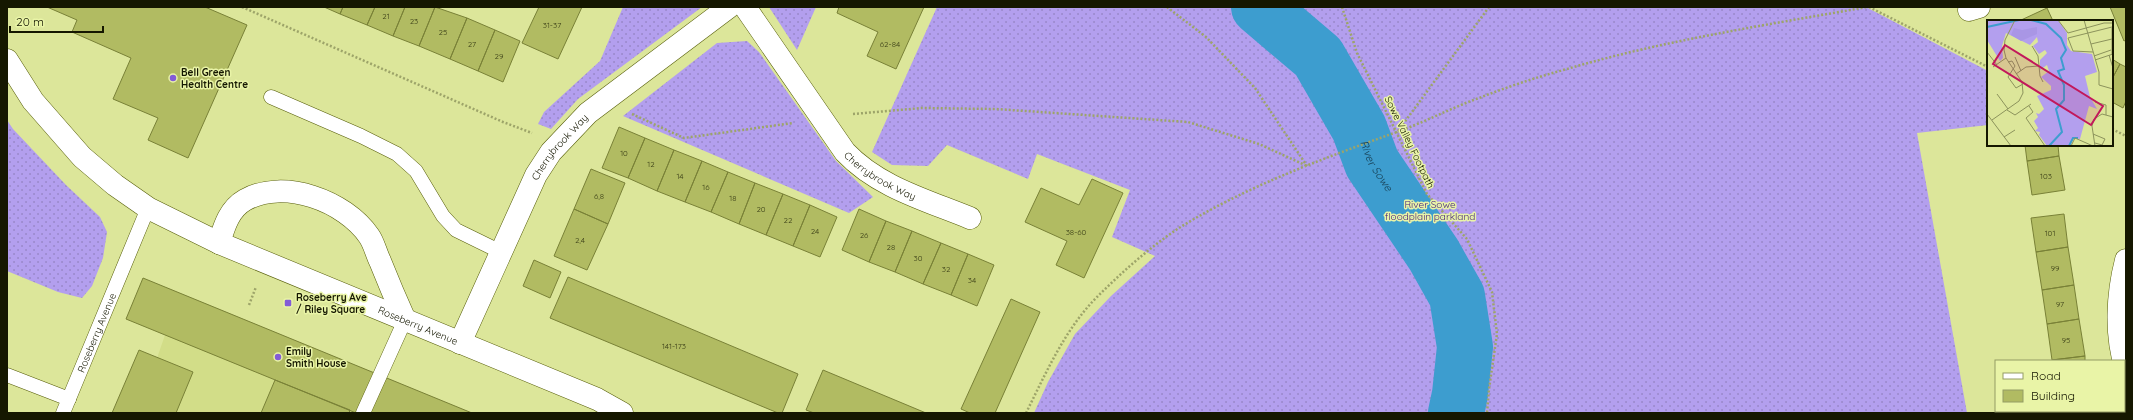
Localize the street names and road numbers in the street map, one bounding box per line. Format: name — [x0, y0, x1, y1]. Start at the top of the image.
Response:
street label: Sowe Valley Footpath — [1382, 94, 1437, 190]
street label: Cherrybrook Way — [529, 111, 591, 182]
street label: Cherrybrook Way — [841, 149, 918, 203]
street label: Roseberry Avenue — [74, 291, 119, 375]
street label: Roseberry Avenue — [376, 303, 460, 348]

